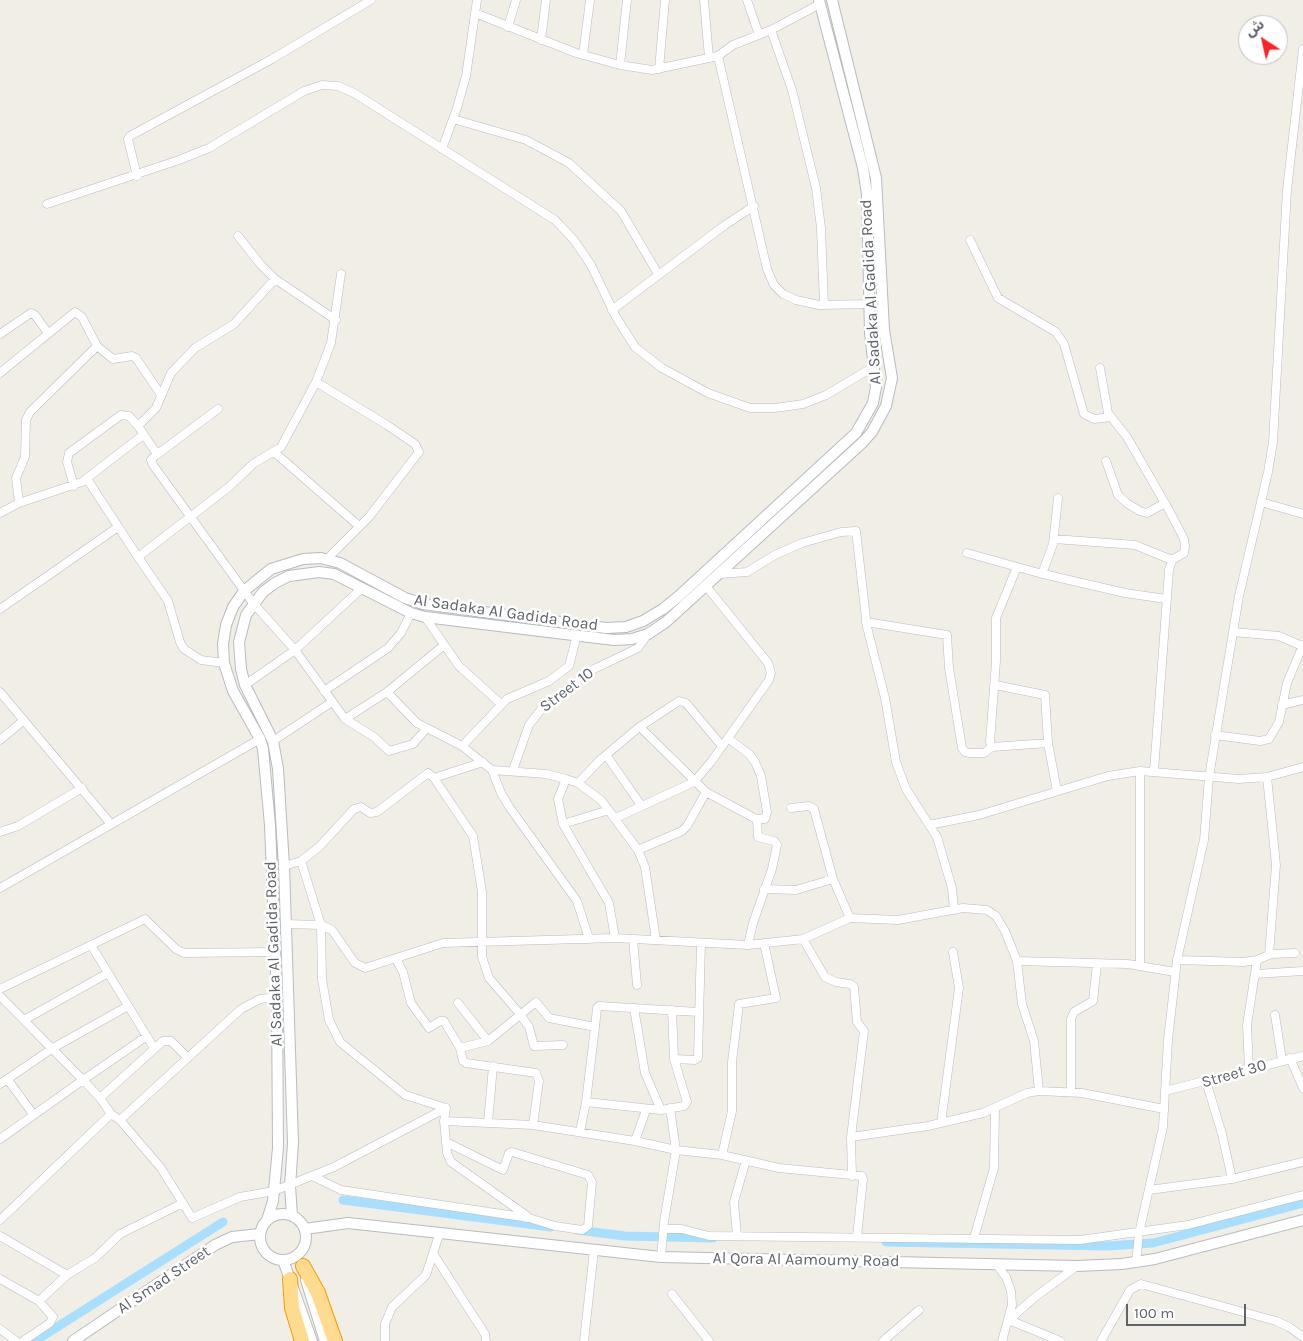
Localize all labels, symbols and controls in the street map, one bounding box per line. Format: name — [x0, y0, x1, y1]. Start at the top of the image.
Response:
north arrow — [1238, 15, 1288, 65]
text: ش — [1242, 16, 1267, 41]
street label: Al Sadaka Al Gadida Road — [857, 199, 885, 385]
street label: Al Sadaka Al Gadida Road — [413, 591, 599, 635]
street label: Street 10 — [536, 664, 598, 716]
street label: Al Sadaka Al Gadida Road — [261, 861, 287, 1047]
street label: Street 30 — [1199, 1056, 1269, 1092]
street label: Al Smad Street — [114, 1242, 214, 1318]
street label: Al Qora Al Aamoumy Road — [712, 1249, 900, 1271]
scale bar — [1128, 1294, 1248, 1326]
text: 100 m — [1134, 1304, 1174, 1322]

